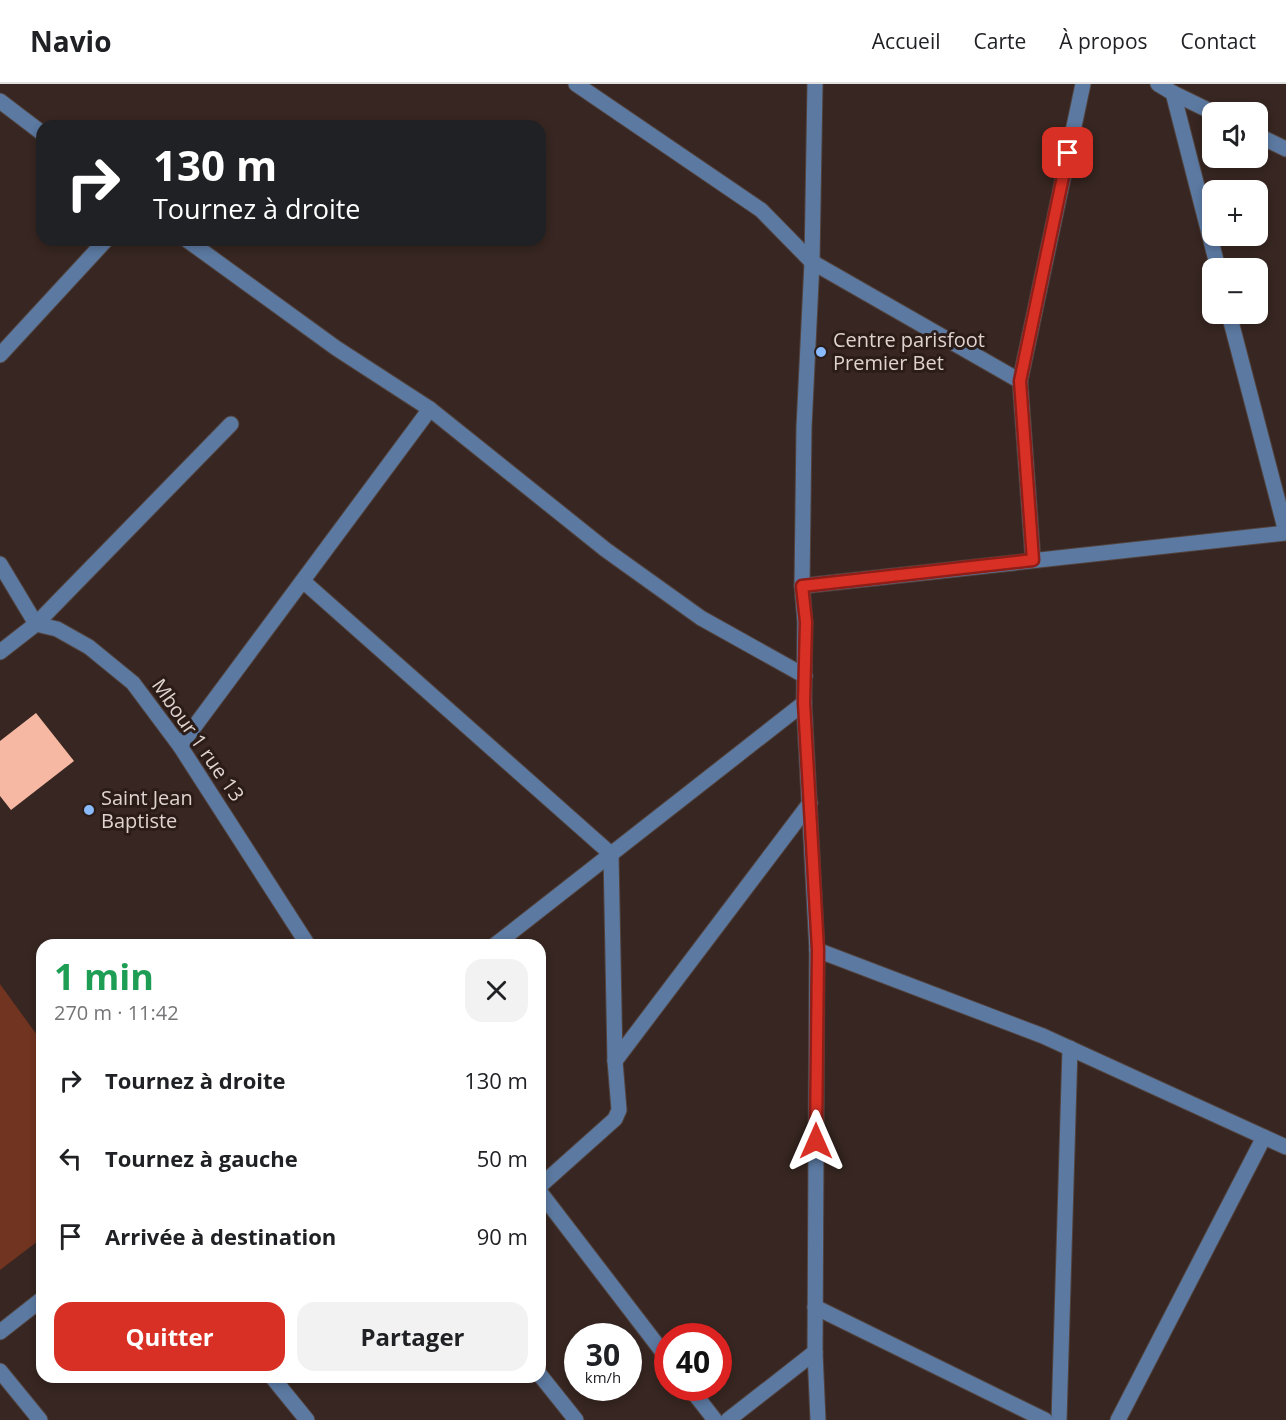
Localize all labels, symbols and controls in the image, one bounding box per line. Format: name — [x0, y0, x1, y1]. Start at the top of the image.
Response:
text: Navio — [30, 22, 111, 60]
text: Accueil — [872, 27, 940, 55]
text: Carte — [973, 27, 1026, 55]
text: À propos — [1059, 27, 1148, 55]
text: Contact — [1181, 27, 1256, 55]
map controls — [1202, 102, 1268, 324]
button: sound — [1202, 102, 1268, 168]
pin — [1042, 127, 1093, 178]
text: 130 m — [153, 136, 277, 193]
icon: arrive — [1051, 136, 1084, 169]
icon: right — [54, 144, 132, 222]
button: + — [1202, 180, 1268, 246]
text: Tournez à droite — [153, 190, 361, 227]
button: − — [1202, 258, 1268, 324]
place label: Centre parisfoot Premier Bet — [833, 326, 985, 376]
marker: Centre parisfoot Premier Bet — [814, 345, 828, 359]
street label: Mbour 1 rue 13 — [146, 673, 251, 807]
place label: Saint Jean Baptiste — [101, 784, 193, 834]
marker: Saint Jean Baptiste — [82, 803, 96, 817]
text: 1 min — [54, 952, 154, 1001]
button: close — [465, 959, 528, 1022]
text: 270 m · 11:42 — [54, 999, 179, 1026]
icon: right — [54, 1064, 87, 1097]
text: Tournez à droite — [105, 1065, 286, 1095]
text: 130 m — [464, 1065, 528, 1095]
position arrow — [784, 1109, 848, 1173]
icon: left — [54, 1142, 87, 1175]
text: Tournez à gauche — [105, 1143, 298, 1173]
text: 50 m — [477, 1143, 528, 1173]
icon: arrive — [54, 1220, 87, 1253]
text: Arrivée à destination — [105, 1221, 336, 1251]
text: 90 m — [477, 1221, 528, 1251]
button: Quitter — [54, 1302, 285, 1371]
button: Partager — [297, 1302, 528, 1371]
speed limit sign: 40 — [654, 1323, 732, 1401]
text: 30 — [586, 1334, 620, 1375]
text: km/h — [585, 1367, 621, 1387]

